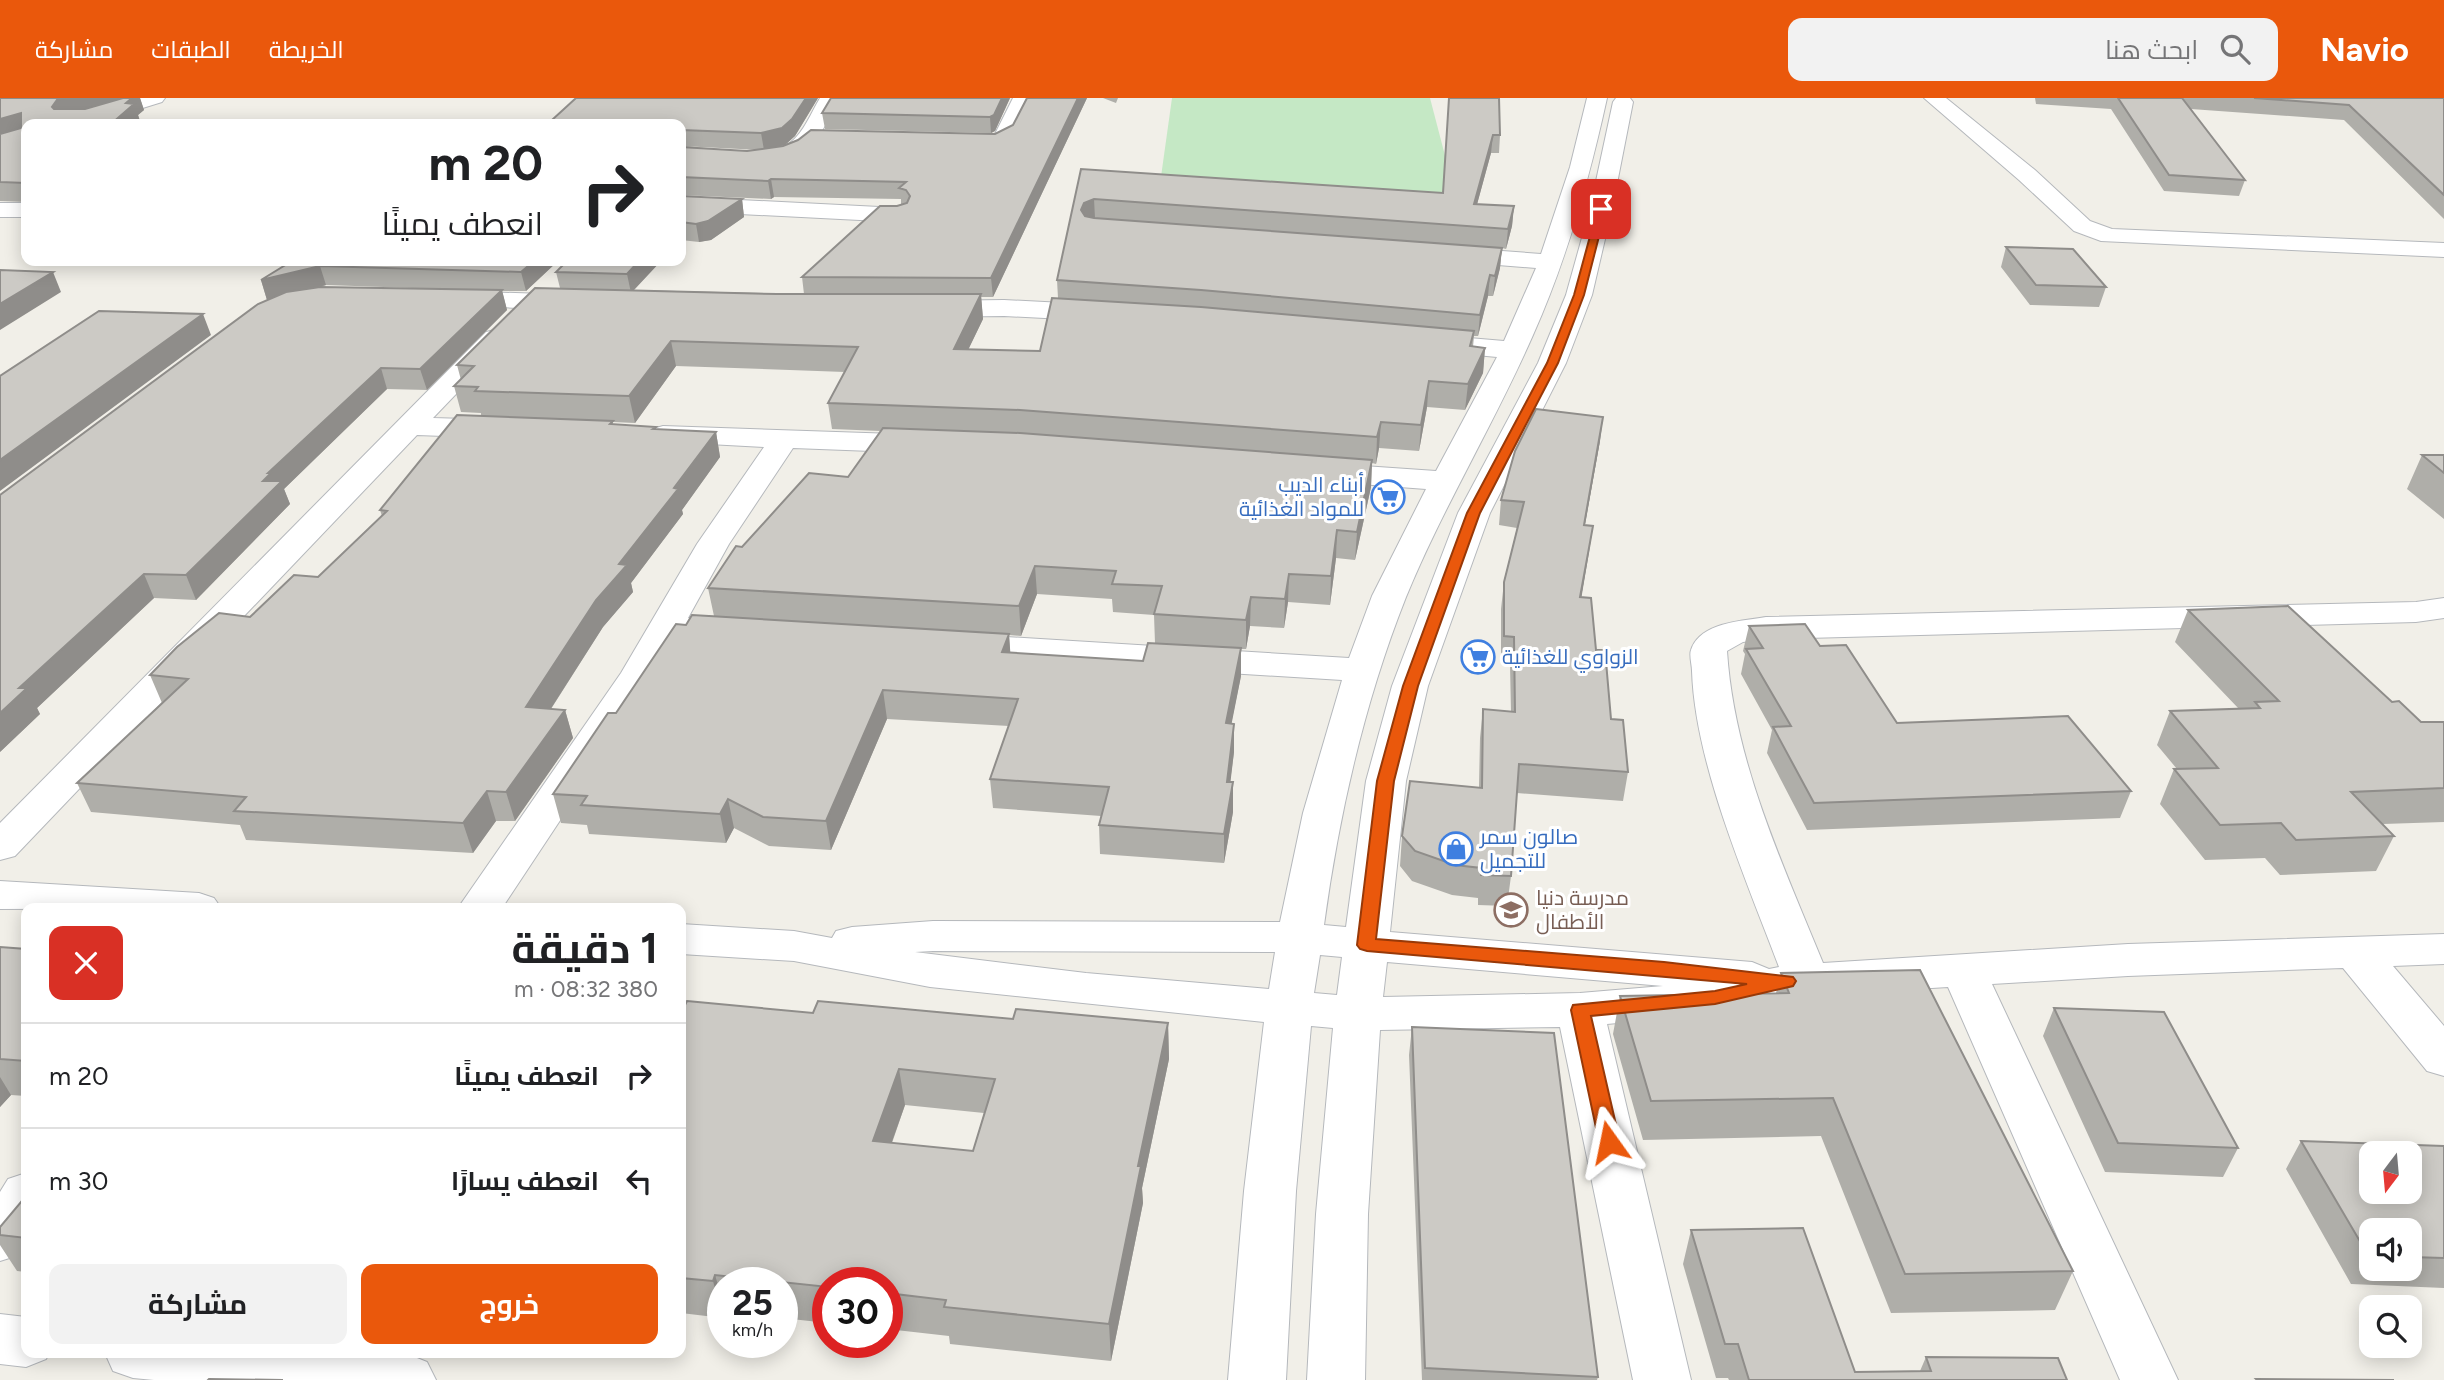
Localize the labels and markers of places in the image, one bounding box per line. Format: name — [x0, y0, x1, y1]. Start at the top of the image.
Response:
pin — [1571, 179, 1631, 239]
place label: أبناء الديب للمواد الغذائية — [1239, 472, 1364, 521]
supermarket icon: أبناء الديب للمواد الغذائية — [1369, 478, 1407, 516]
supermarket icon: الزواوي للغذائية — [1459, 638, 1497, 676]
place label: الزواوي للغذائية — [1502, 644, 1639, 673]
place label: صالون سمر للتجميل — [1479, 824, 1578, 874]
shop icon: صالون سمر للتجميل — [1437, 830, 1475, 868]
place label: مدرسة دنيا الأطفال — [1536, 885, 1629, 935]
school or university icon: مدرسة دنيا الأطفال — [1492, 891, 1530, 929]

